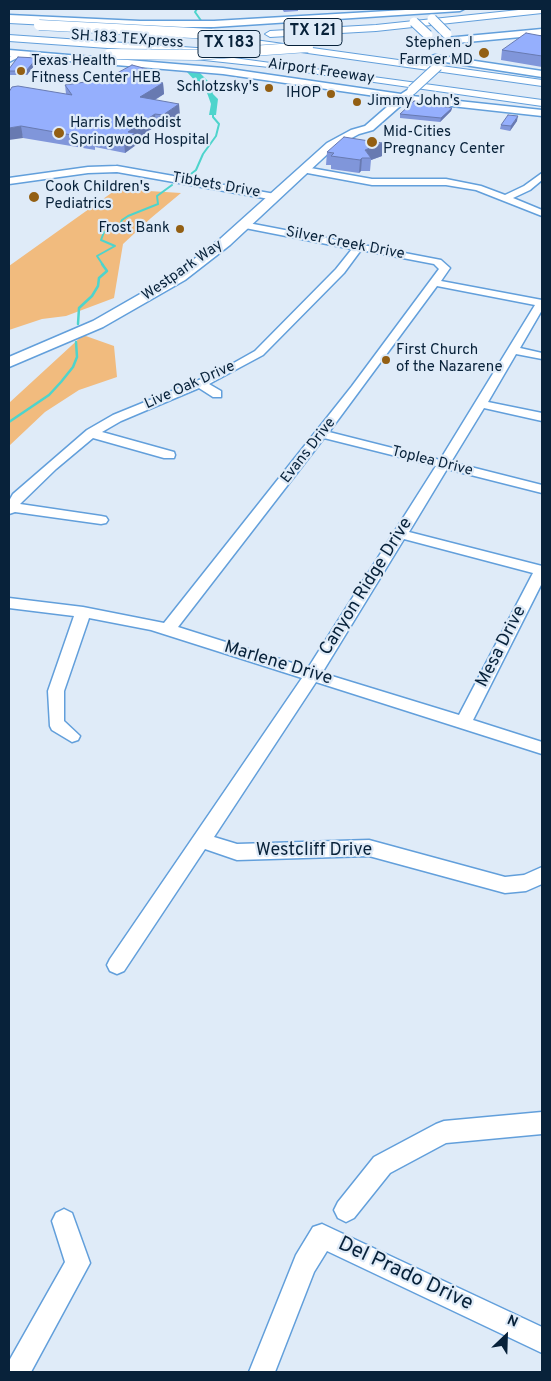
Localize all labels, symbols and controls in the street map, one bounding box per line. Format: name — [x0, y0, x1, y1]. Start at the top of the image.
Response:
road number: TX 121 — [284, 18, 342, 46]
street label: SH 183 TEXpress — [70, 27, 184, 53]
road number: TX 183 — [198, 31, 260, 58]
place label: Stephen J Farmer MD — [399, 35, 473, 70]
marker: Stephen J Farmer MD — [477, 46, 491, 60]
place label: Texas Health Fitness Center HEB — [31, 53, 161, 88]
street label: Airport Freeway — [267, 56, 375, 88]
marker: Texas Health Fitness Center HEB — [15, 65, 27, 77]
place label: Schlotzsky's — [176, 79, 259, 97]
marker: Schlotzsky's — [263, 82, 275, 94]
place label: IHOP — [286, 85, 321, 103]
marker: IHOP — [325, 88, 337, 100]
place label: Jimmy John's — [367, 93, 460, 111]
marker: Jimmy John's — [351, 96, 363, 108]
place label: Harris Methodist Springwood Hospital — [70, 115, 209, 150]
place label: Mid-Cities Pregnancy Center — [383, 124, 505, 159]
marker: Harris Methodist Springwood Hospital — [52, 126, 66, 140]
marker: Mid-Cities Pregnancy Center — [365, 135, 379, 149]
street label: Tibbets Drive — [171, 169, 261, 203]
place label: Cook Children's Pediatrics — [45, 179, 150, 214]
marker: Cook Children's Pediatrics — [27, 190, 41, 204]
place label: Frost Bank — [98, 220, 170, 238]
marker: Frost Bank — [174, 223, 186, 235]
street label: Silver Creek Drive — [284, 224, 406, 264]
street label: Westpark Way — [139, 237, 227, 305]
place label: First Church of the Nazarene — [396, 342, 503, 377]
marker: First Church of the Nazarene — [380, 354, 392, 366]
street label: Live Oak Drive — [142, 358, 238, 414]
street label: Evans Drive — [278, 415, 340, 487]
street label: Toplea Drive — [390, 443, 474, 481]
street label: Canyon Ridge Drive — [316, 514, 418, 660]
street label: Mesa Drive — [472, 603, 532, 691]
street label: Marlene Drive — [221, 637, 335, 691]
street label: Westcliff Drive — [256, 840, 372, 862]
street label: Del Prado Drive — [333, 1233, 477, 1317]
north arrow — [481, 1311, 531, 1361]
text: N — [504, 1312, 520, 1332]

